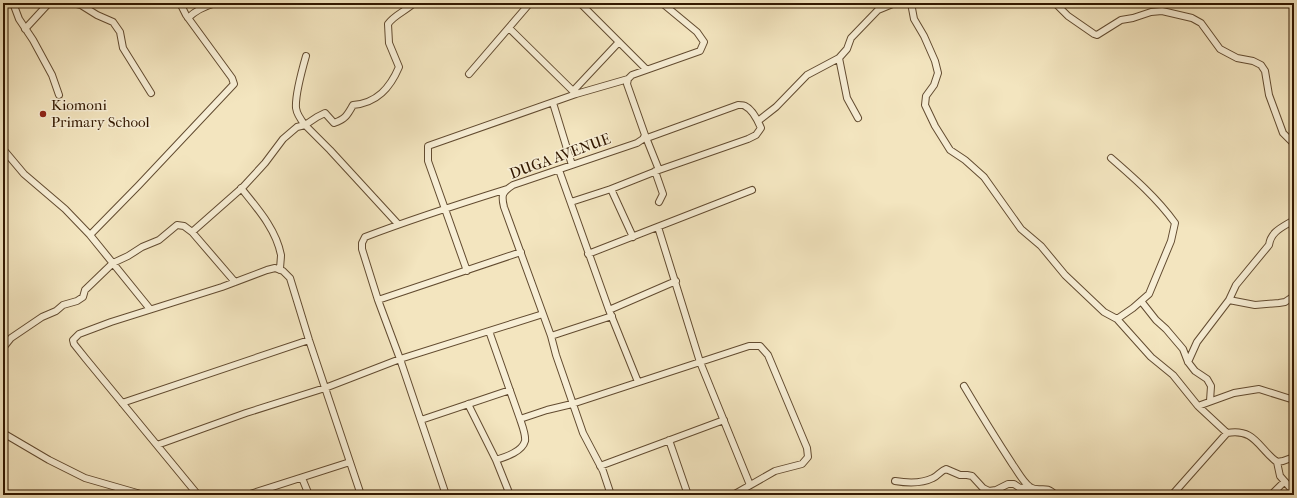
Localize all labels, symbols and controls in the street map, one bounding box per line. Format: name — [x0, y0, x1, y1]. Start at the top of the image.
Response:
place label: Kiomoni Primary School — [51, 96, 150, 131]
marker: Kiomoni Primary School — [38, 109, 48, 119]
street label: DUGA AVENUE — [507, 129, 613, 183]

